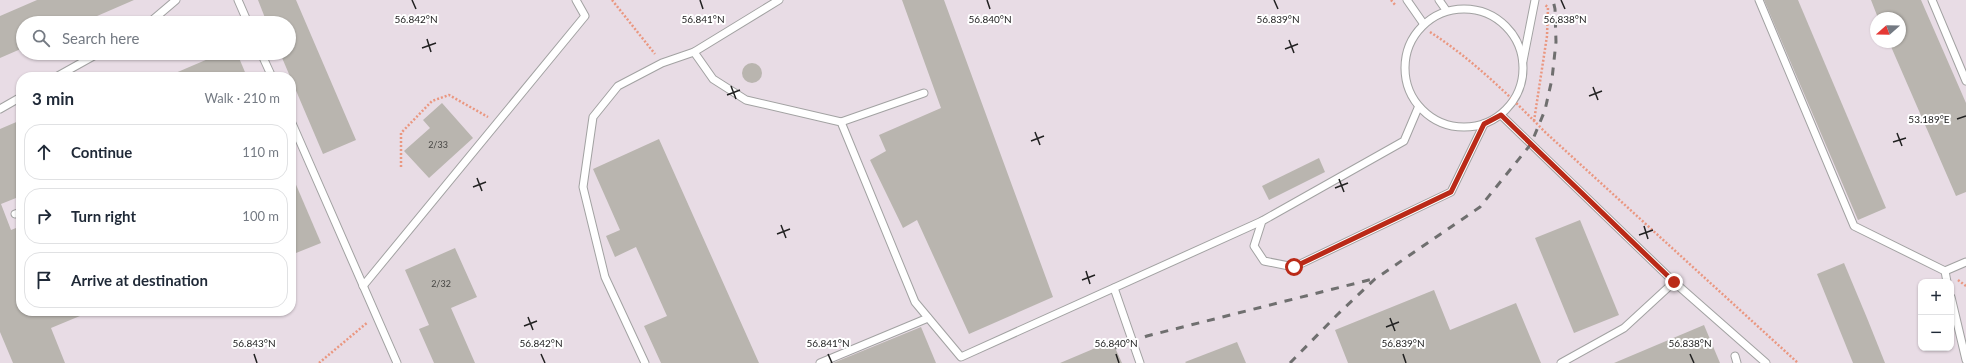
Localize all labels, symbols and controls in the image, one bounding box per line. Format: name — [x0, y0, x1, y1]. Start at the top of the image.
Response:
north arrow — [1870, 12, 1906, 48]
text: 56.842°N — [394, 13, 438, 25]
text: 56.841°N — [681, 13, 725, 25]
text: 56.840°N — [968, 13, 1012, 25]
text: 56.839°N — [1256, 13, 1300, 25]
text: 56.838°N — [1543, 13, 1587, 25]
search box — [16, 16, 296, 60]
icon: search — [30, 27, 52, 49]
text: Search here — [62, 29, 139, 47]
text: 3 min — [32, 88, 74, 109]
text: Walk · 210 m — [204, 90, 280, 106]
text: 53.189°E — [1908, 113, 1950, 125]
house number: 2/33 — [428, 139, 448, 150]
icon: ahead — [33, 141, 55, 163]
text: Continue — [71, 143, 132, 161]
text: 110 m — [242, 144, 279, 160]
icon: right — [33, 205, 55, 227]
text: Turn right — [71, 207, 136, 225]
text: 100 m — [242, 208, 279, 224]
route start — [1285, 258, 1303, 276]
icon: arrive — [33, 269, 55, 291]
text: Arrive at destination — [71, 271, 208, 289]
route end — [1665, 273, 1683, 291]
house number: 2/32 — [431, 278, 451, 289]
map controls — [1918, 279, 1954, 351]
button: + — [1918, 279, 1954, 315]
button: − — [1918, 315, 1954, 351]
text: 56.843°N — [232, 337, 276, 349]
text: 56.842°N — [519, 337, 563, 349]
text: 56.841°N — [806, 337, 850, 349]
text: 56.840°N — [1094, 337, 1138, 349]
text: 56.839°N — [1381, 337, 1425, 349]
text: 56.838°N — [1668, 337, 1712, 349]

